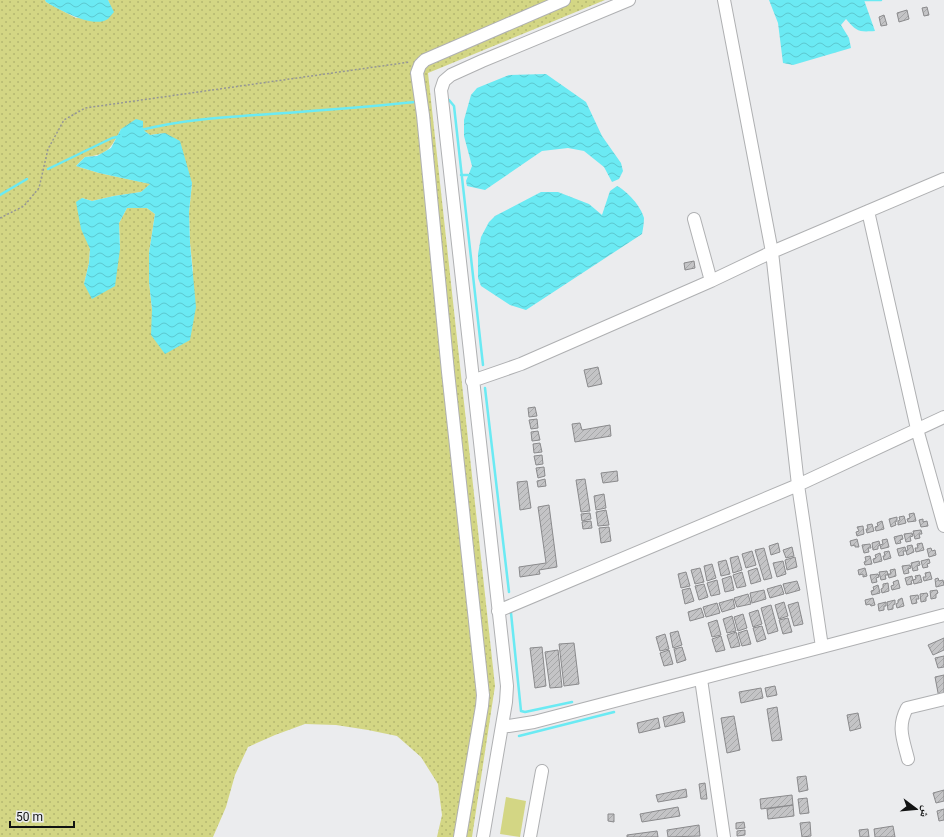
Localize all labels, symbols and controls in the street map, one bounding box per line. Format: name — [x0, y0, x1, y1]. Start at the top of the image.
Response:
north arrow — [896, 789, 936, 829]
scale bar — [10, 803, 74, 829]
text: ش — [916, 804, 933, 819]
text: 50 m — [16, 810, 43, 824]

